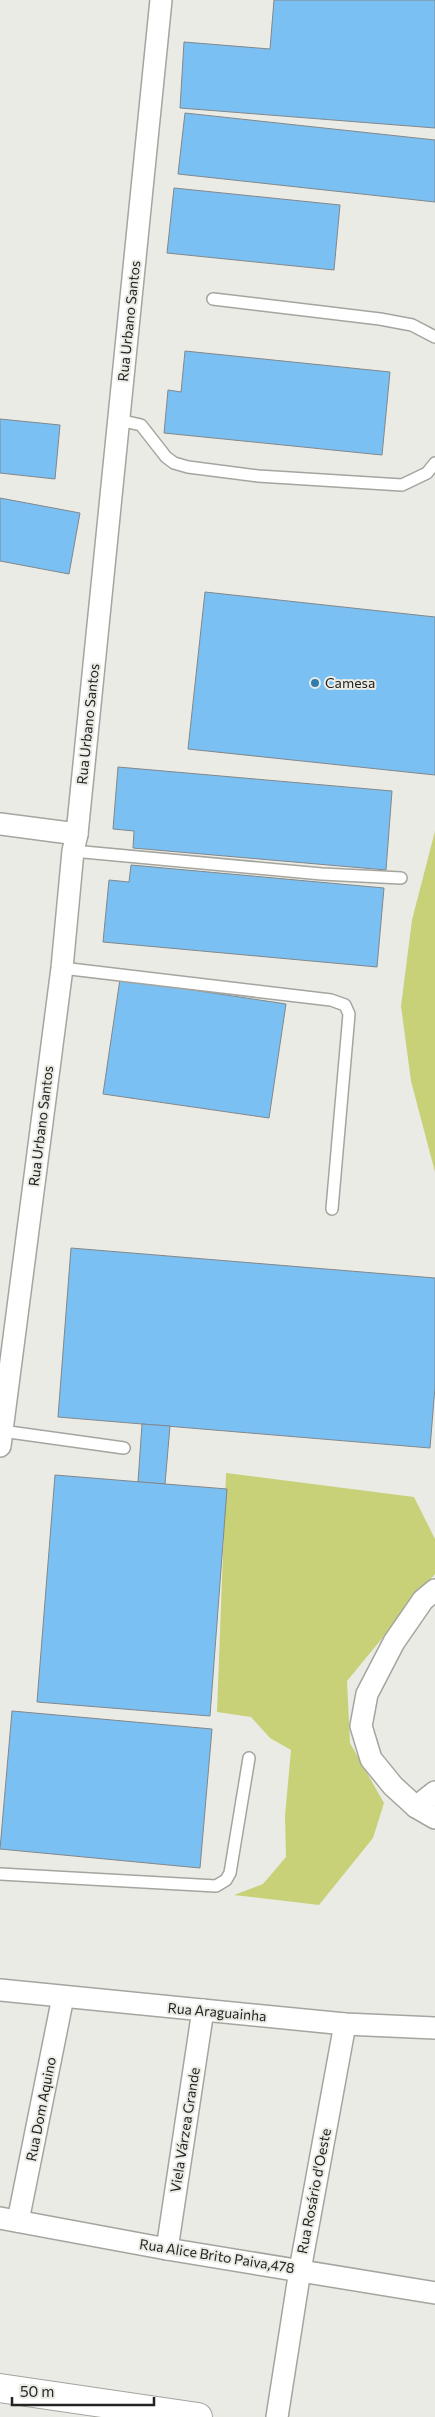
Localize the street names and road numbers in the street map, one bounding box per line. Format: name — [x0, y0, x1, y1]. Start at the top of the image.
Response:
street label: Rua Urbano Santos — [114, 260, 143, 382]
street label: Rua Urbano Santos — [73, 663, 102, 785]
street label: Rua Urbano Santos — [25, 1065, 56, 1187]
street label: Rua Araguainha — [167, 1999, 267, 2024]
street label: Rua Dom Aquino — [22, 2055, 59, 2163]
street label: Viela Várzea Grande — [166, 2066, 203, 2194]
street label: Rua Rosário d'Oeste — [293, 2127, 334, 2255]
street label: Rua Alice Brito Paiva,478 — [138, 2235, 296, 2276]

